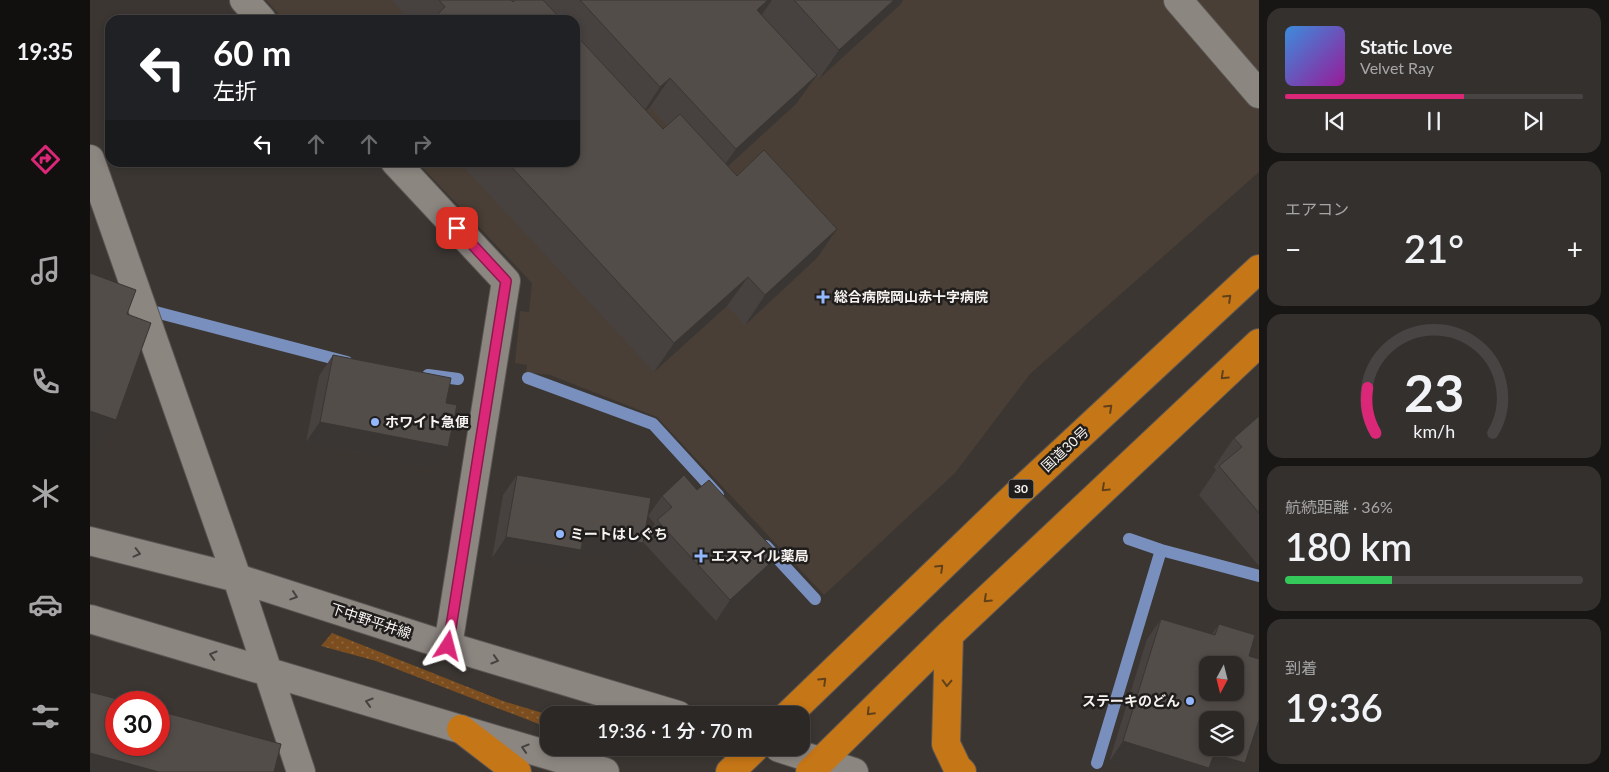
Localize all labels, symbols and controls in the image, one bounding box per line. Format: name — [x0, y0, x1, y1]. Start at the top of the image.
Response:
text: 60 m — [213, 31, 291, 73]
icon: left — [130, 35, 195, 100]
text: Static Love — [1360, 35, 1452, 58]
text: 19:35 — [17, 38, 73, 65]
text: Velvet Ray — [1360, 58, 1434, 77]
text: 左折 — [213, 77, 257, 104]
icon: previous — [1321, 107, 1349, 135]
icon: pause — [1420, 107, 1448, 135]
icon: next — [1519, 107, 1547, 135]
icon: left — [249, 130, 277, 158]
icon: ahead — [302, 130, 330, 158]
icon: ahead — [355, 130, 383, 158]
icon: right — [408, 130, 436, 158]
icon: directions — [28, 142, 63, 177]
text: エアコン — [1285, 199, 1349, 218]
pin — [436, 207, 478, 249]
icon: arrive — [443, 214, 471, 242]
text: 21° — [1404, 225, 1464, 271]
text: − — [1285, 232, 1301, 266]
text: + — [1567, 232, 1583, 266]
icon: music — [28, 253, 63, 288]
place label: 総合病院岡山赤十字病院 — [834, 288, 988, 305]
marker: 総合病院岡山赤十字病院 — [816, 290, 830, 304]
one-way arrow — [1223, 295, 1232, 304]
text: 23 — [1404, 361, 1464, 423]
icon: phone — [28, 364, 63, 399]
one-way arrow — [1220, 370, 1229, 379]
one-way arrow — [1103, 405, 1112, 414]
place label: ホワイト急便 — [385, 413, 469, 430]
marker: ホワイト急便 — [369, 416, 381, 428]
text: km/h — [1413, 420, 1455, 442]
street label: 国道30号 — [1038, 423, 1092, 475]
icon: climate — [28, 476, 63, 511]
road number: 30 — [1008, 479, 1034, 498]
one-way arrow — [1102, 482, 1111, 491]
text: 航続距離 · 36% — [1285, 497, 1393, 516]
text: 180 km — [1285, 523, 1412, 569]
place label: ミートはしぐち — [570, 525, 668, 542]
marker: ミートはしぐち — [554, 528, 566, 540]
one-way arrow — [133, 547, 142, 558]
place label: エスマイル薬局 — [711, 547, 809, 564]
marker: エスマイル薬局 — [695, 550, 707, 562]
one-way arrow — [934, 565, 943, 574]
icon: car — [28, 587, 63, 622]
one-way arrow — [289, 590, 298, 600]
one-way arrow — [984, 593, 993, 602]
street label: 下中野平井線 — [329, 599, 414, 642]
position arrow — [421, 619, 473, 671]
one-way arrow — [210, 651, 218, 661]
one-way arrow — [490, 654, 499, 664]
north arrow — [1199, 656, 1244, 701]
map controls — [1199, 656, 1244, 756]
text: 到着 — [1285, 658, 1317, 677]
one-way arrow — [817, 678, 826, 687]
one-way arrow — [942, 680, 952, 688]
text: 19:36 — [1285, 684, 1383, 730]
speed limit sign: 30 — [105, 691, 170, 756]
place label: ステーキのどん — [1082, 692, 1180, 709]
marker: ステーキのどん — [1184, 695, 1196, 707]
one-way arrow — [366, 697, 374, 707]
icon: filters — [28, 699, 63, 734]
one-way arrow — [867, 707, 876, 716]
button: layers — [1199, 711, 1244, 756]
text: 19:36 · 1 分 · 70 m — [597, 719, 753, 742]
one-way arrow — [521, 744, 530, 754]

